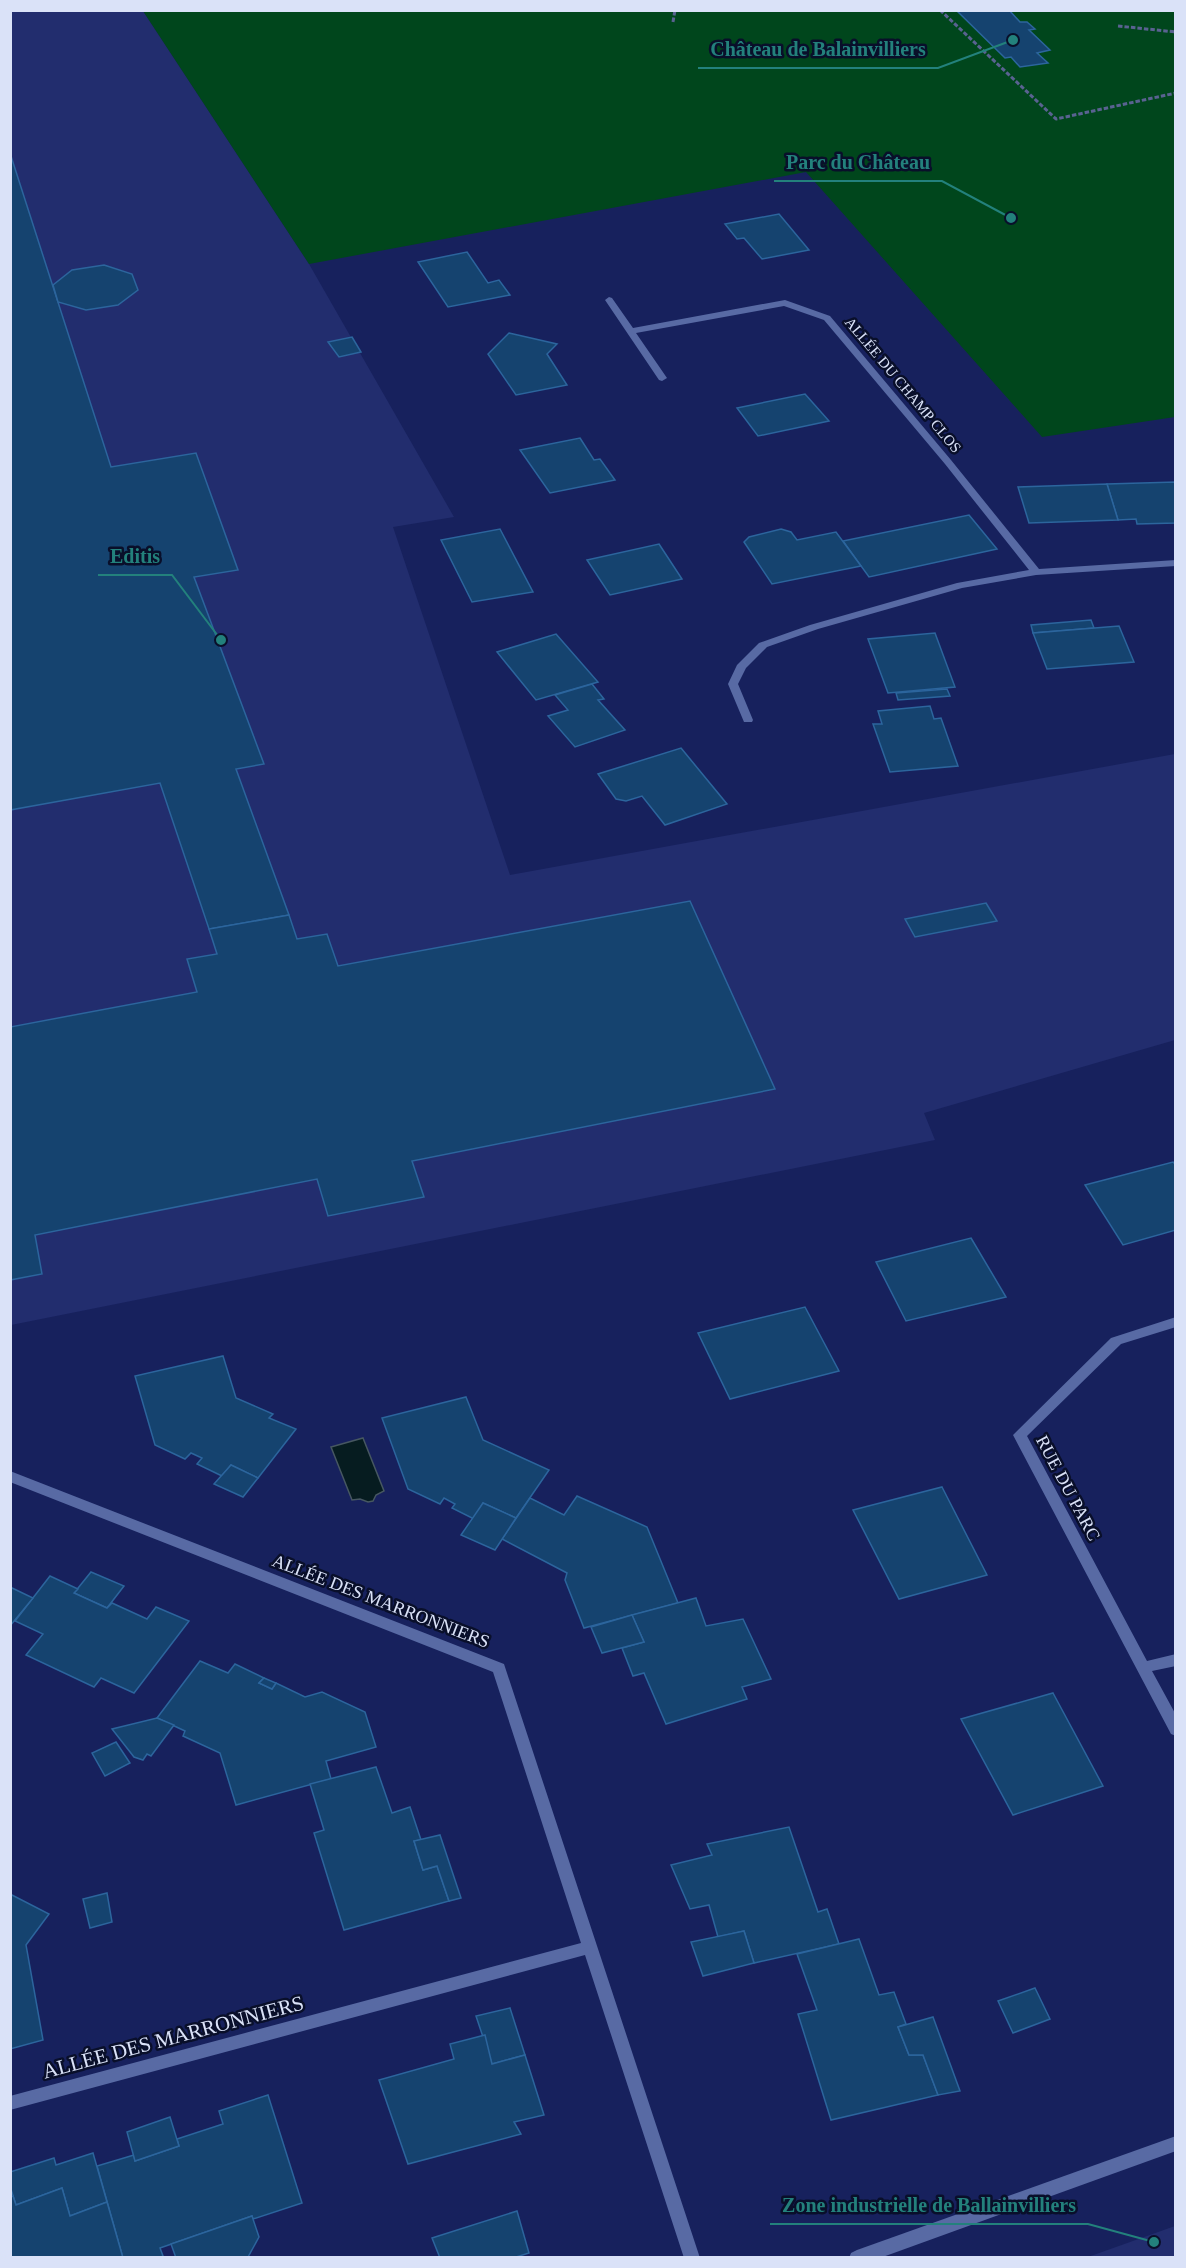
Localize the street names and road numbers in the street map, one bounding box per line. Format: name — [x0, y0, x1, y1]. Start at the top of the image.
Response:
street label: ALLÉE DU CHAMP CLOS — [842, 314, 964, 456]
street label: RUE DU PARC — [1032, 1432, 1104, 1544]
street label: ALLÉE DES MARRONNIERS — [270, 1549, 493, 1652]
street label: ALLÉE DES MARRONNIERS — [40, 1991, 306, 2083]

